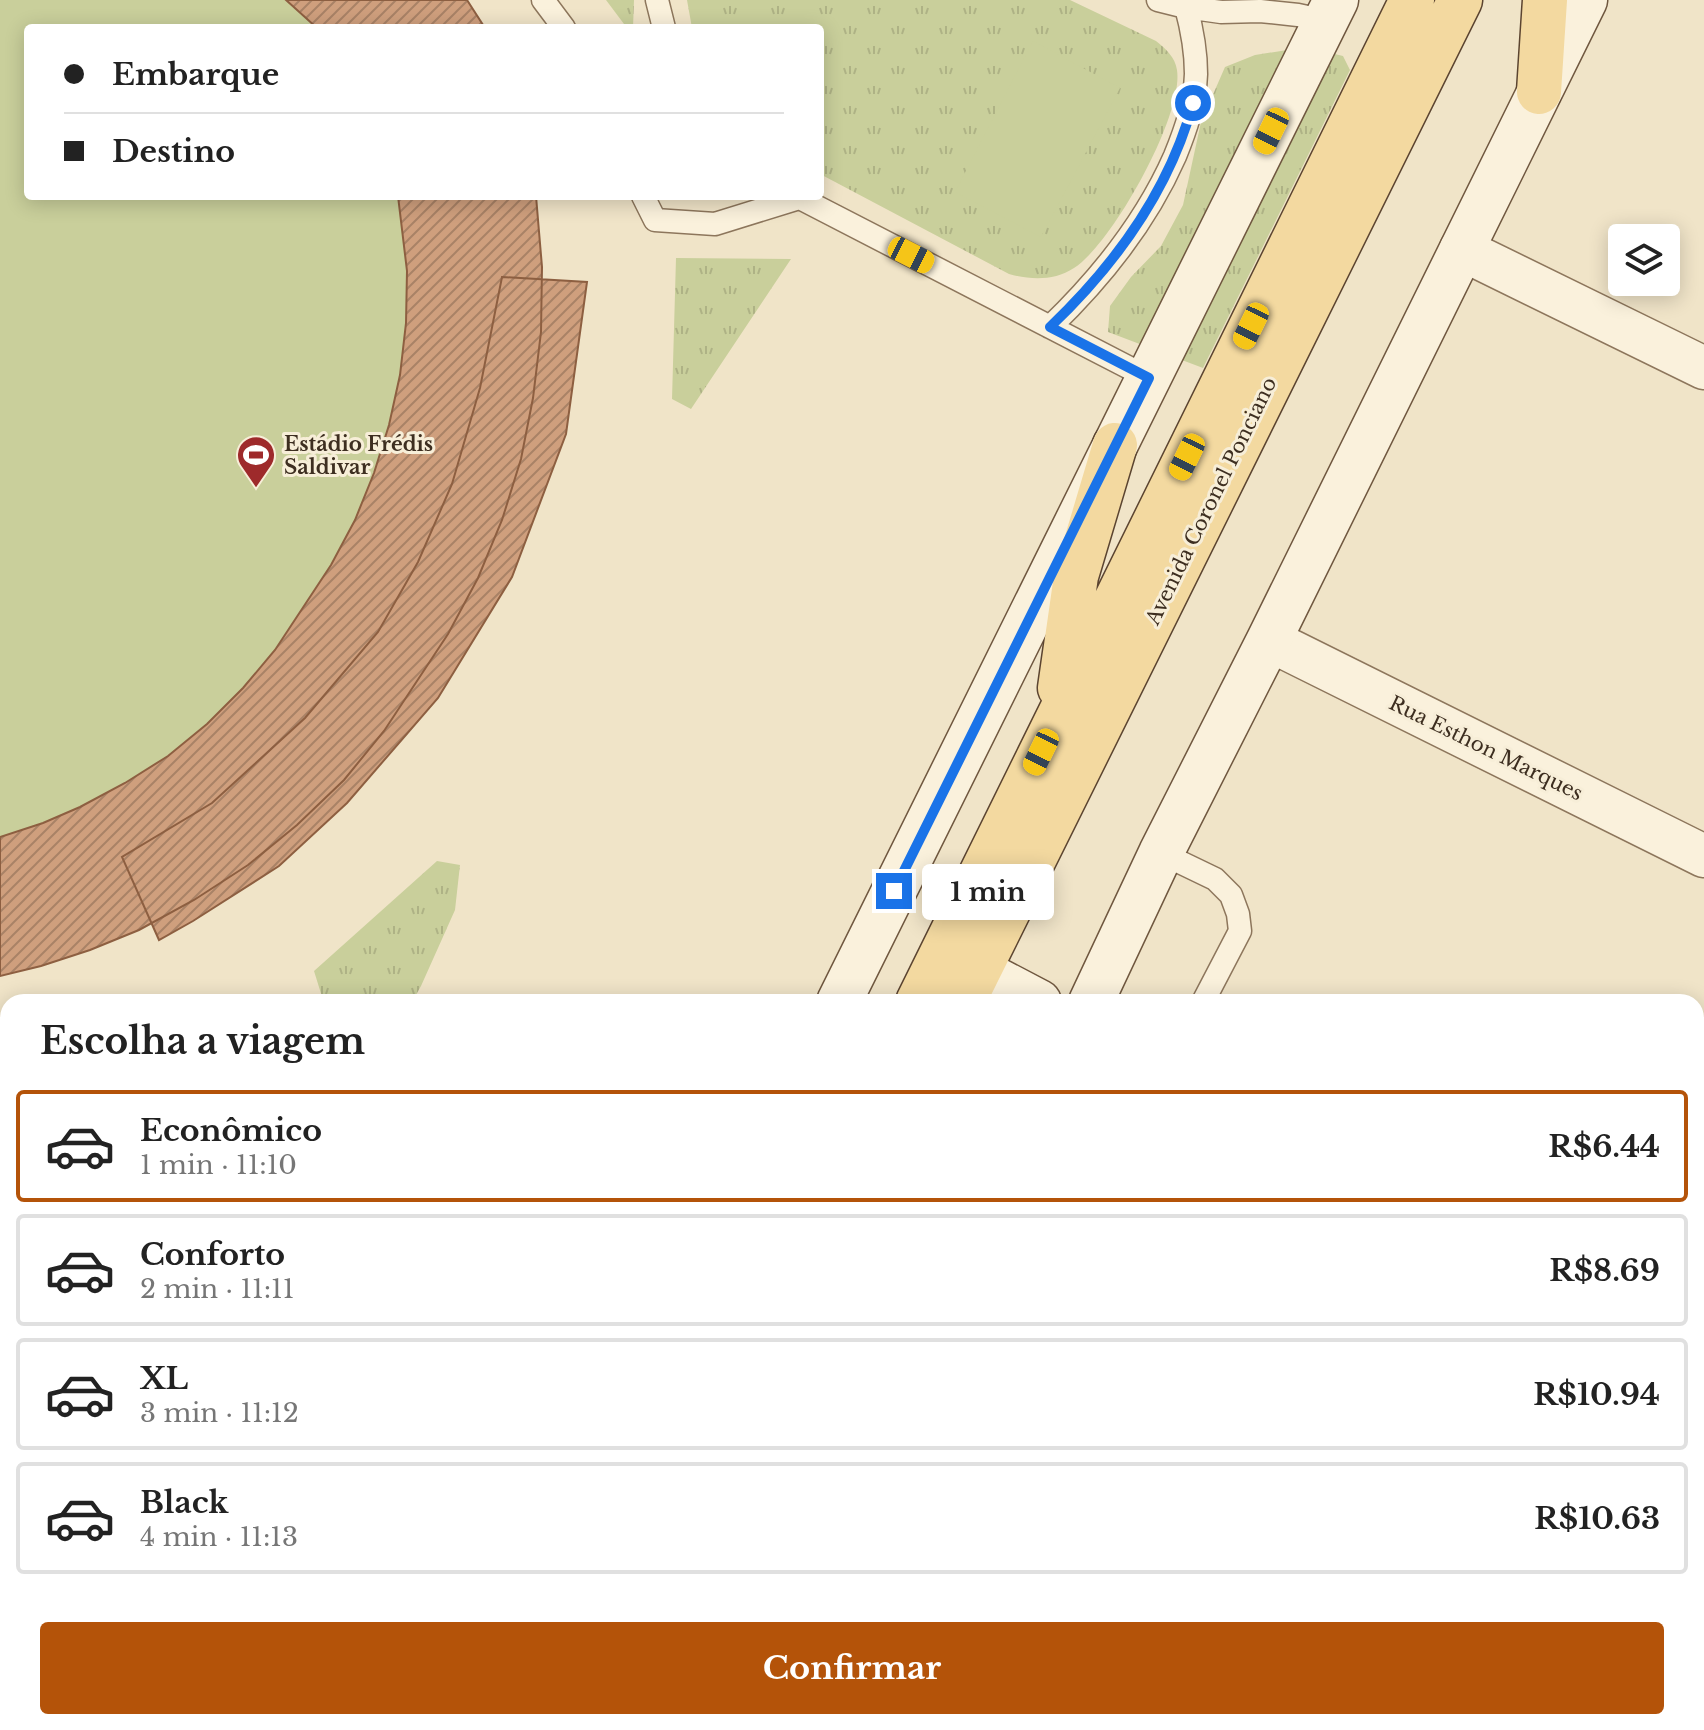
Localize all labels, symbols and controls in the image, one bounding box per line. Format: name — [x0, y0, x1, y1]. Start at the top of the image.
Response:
text: Embarque — [112, 56, 279, 93]
route start — [1175, 85, 1211, 121]
car — [1250, 104, 1292, 158]
text: Destino — [112, 133, 235, 170]
map controls — [1608, 224, 1680, 296]
button: layers — [1608, 224, 1680, 296]
car — [884, 233, 938, 277]
car — [1230, 299, 1272, 353]
street label: Avenida Coronel Ponciano — [1140, 373, 1282, 630]
car — [1166, 430, 1208, 484]
place label: Estádio Frédis Saldivar — [284, 432, 433, 479]
sports icon: Estádio Frédis Saldivar — [235, 434, 277, 489]
street label: Rua Esthon Marques — [1385, 691, 1587, 805]
car — [1020, 725, 1062, 779]
callout: 1 min — [922, 863, 1054, 919]
route end — [876, 873, 912, 909]
text: 1 min — [950, 876, 1026, 908]
text: Escolha a viagem — [40, 1019, 365, 1064]
icon: car — [44, 1110, 116, 1182]
text: Econômico — [140, 1112, 322, 1149]
text: R$6.44 — [1548, 1128, 1660, 1165]
text: 1 min · 11:10 — [140, 1149, 297, 1181]
icon: car — [44, 1234, 116, 1306]
text: Conforto — [140, 1236, 285, 1273]
text: R$8.69 — [1549, 1252, 1660, 1289]
text: 2 min · 11:11 — [140, 1273, 294, 1305]
icon: car — [44, 1358, 116, 1430]
text: XL — [140, 1360, 188, 1397]
text: R$10.94 — [1533, 1376, 1660, 1413]
text: 3 min · 11:12 — [140, 1397, 299, 1429]
icon: car — [44, 1482, 116, 1554]
text: Black — [140, 1484, 228, 1521]
text: R$10.63 — [1534, 1500, 1660, 1537]
text: 4 min · 11:13 — [140, 1521, 298, 1553]
button: Confirmar — [40, 1622, 1664, 1714]

